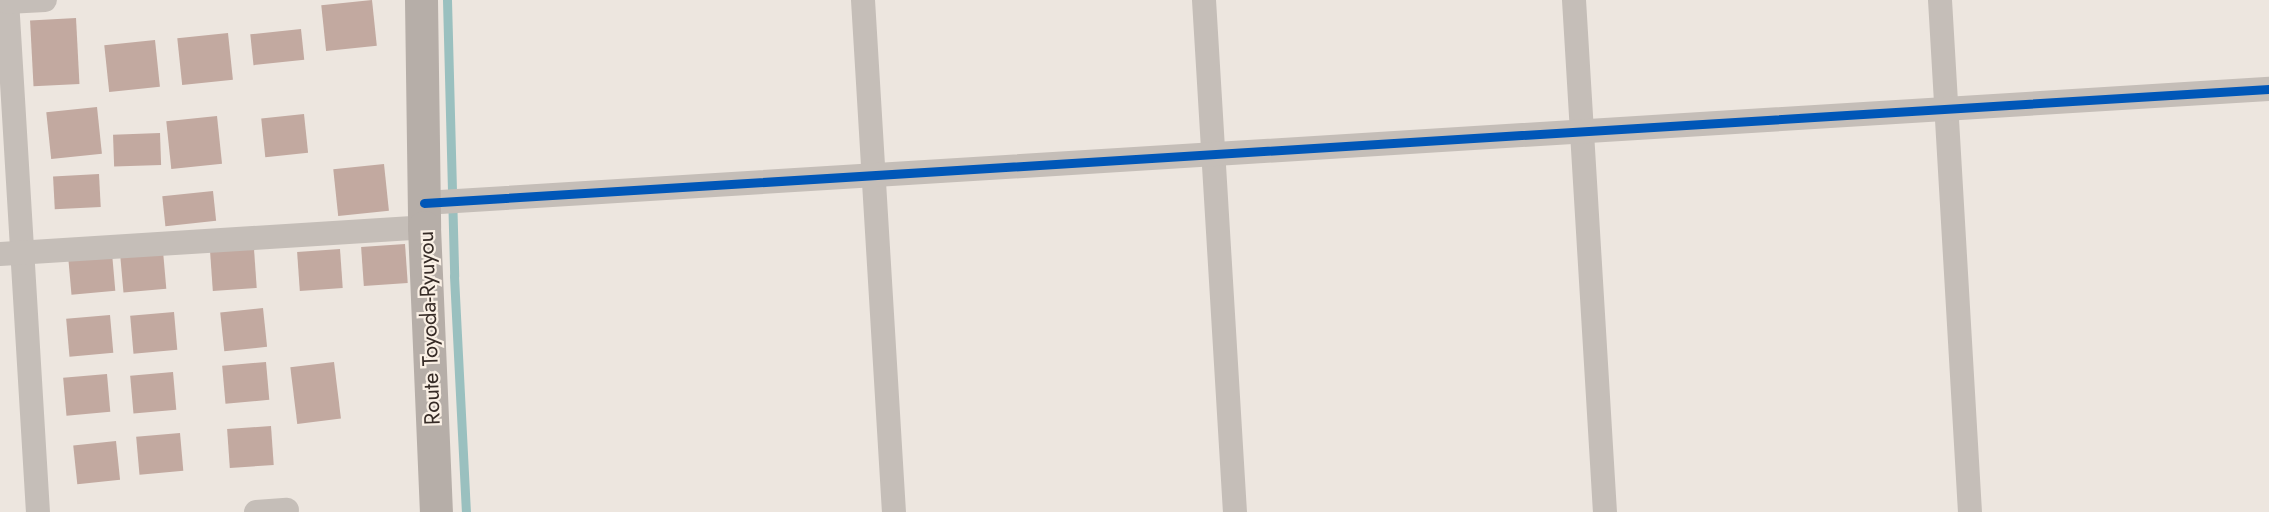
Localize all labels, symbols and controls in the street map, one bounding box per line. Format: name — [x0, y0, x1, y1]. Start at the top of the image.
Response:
street label: Route Toyoda-Ryuyou — [412, 230, 446, 426]

